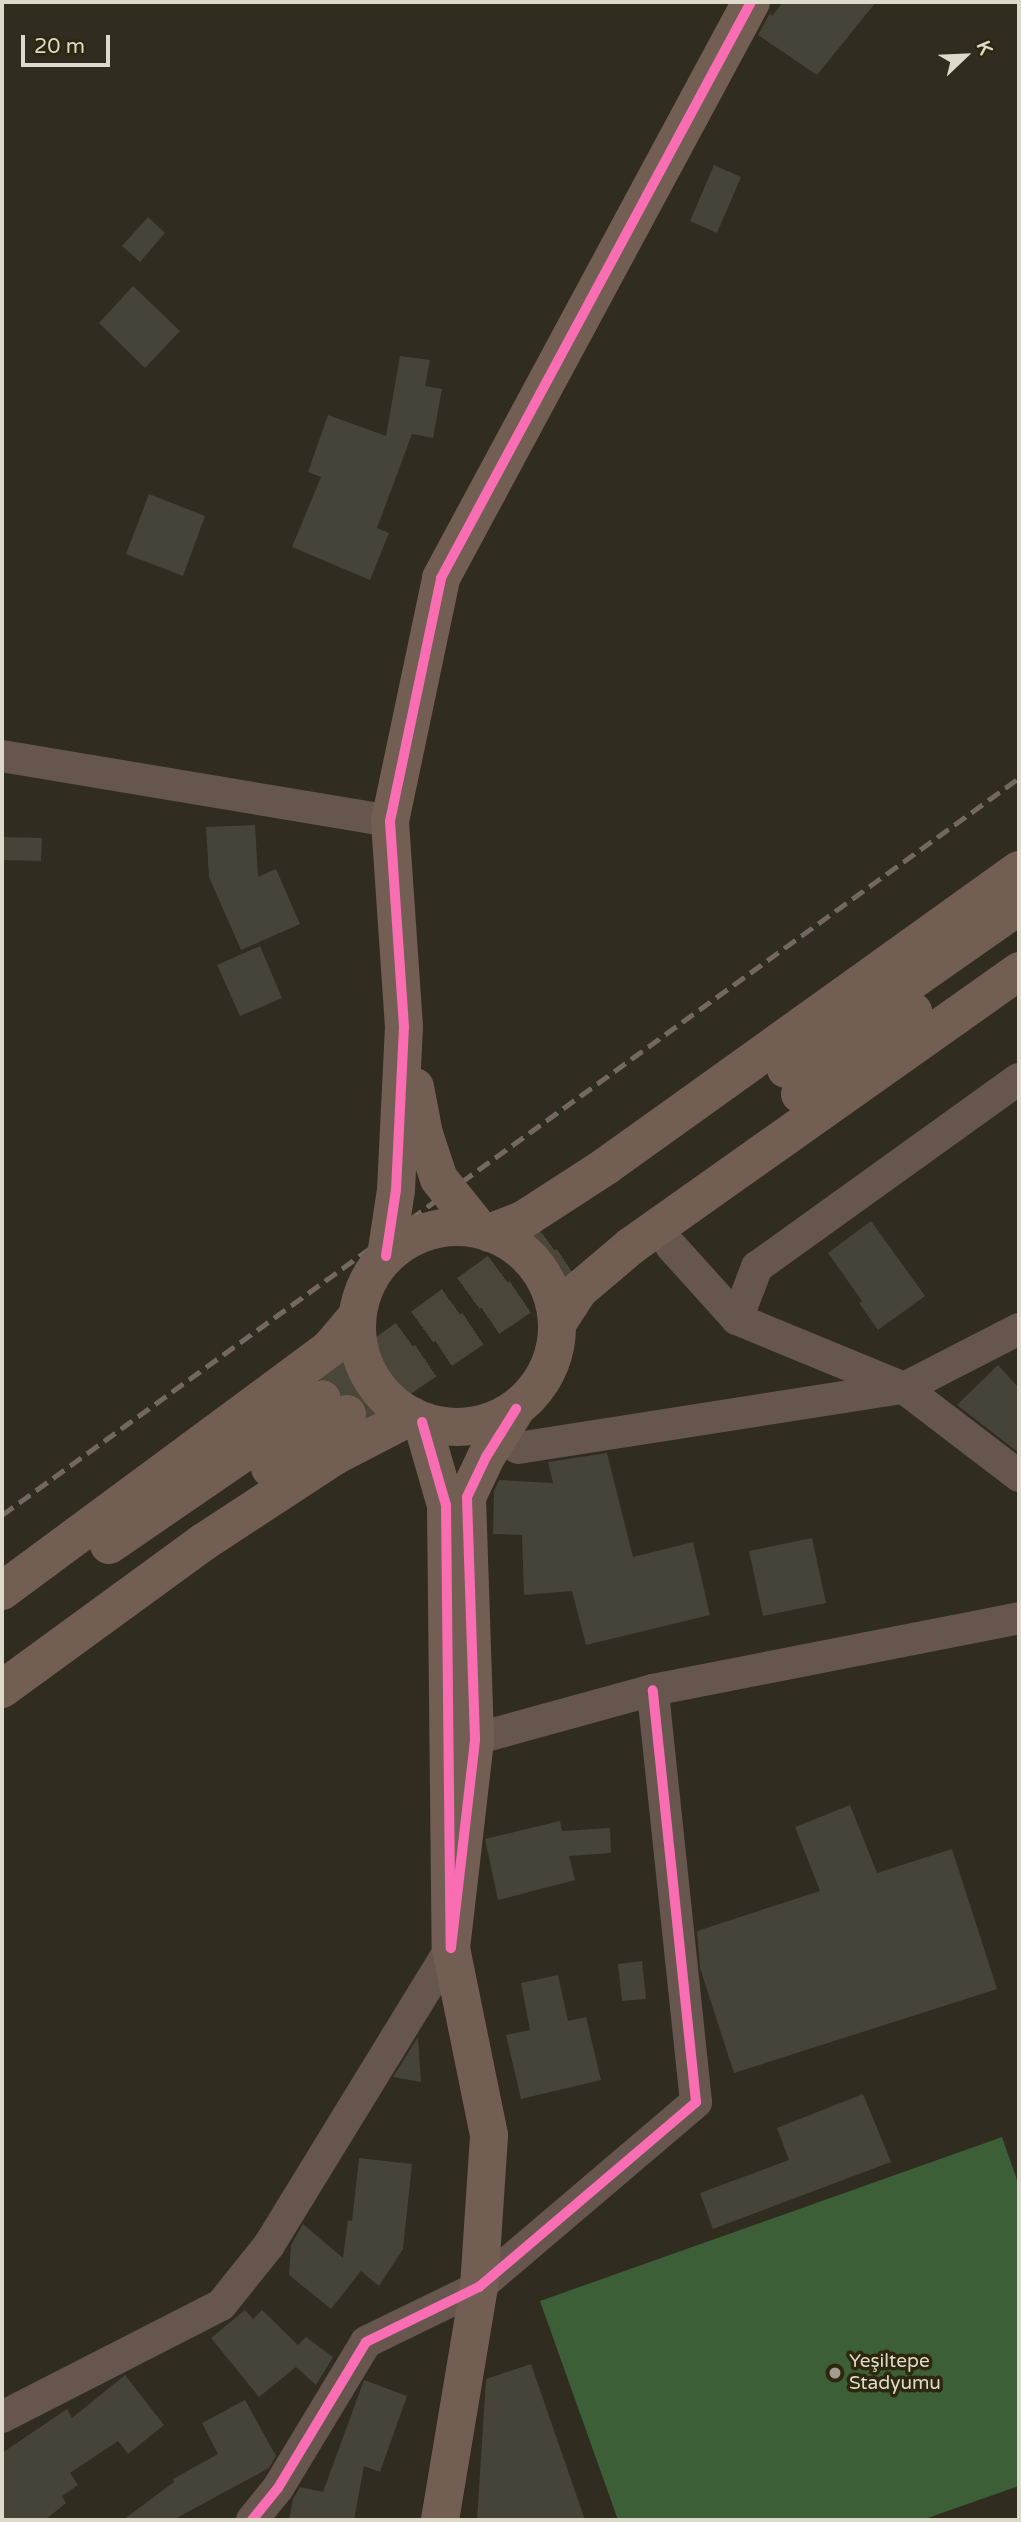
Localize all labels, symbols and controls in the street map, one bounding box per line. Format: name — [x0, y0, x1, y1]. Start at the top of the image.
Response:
scale bar — [24, 21, 114, 65]
north arrow — [930, 21, 1000, 91]
text: 20 m — [34, 34, 85, 59]
text: K — [972, 38, 997, 58]
place label: Yeşiltepe Stadyumu — [849, 2351, 941, 2395]
marker: Yeşiltepe Stadyumu — [827, 2365, 843, 2381]

